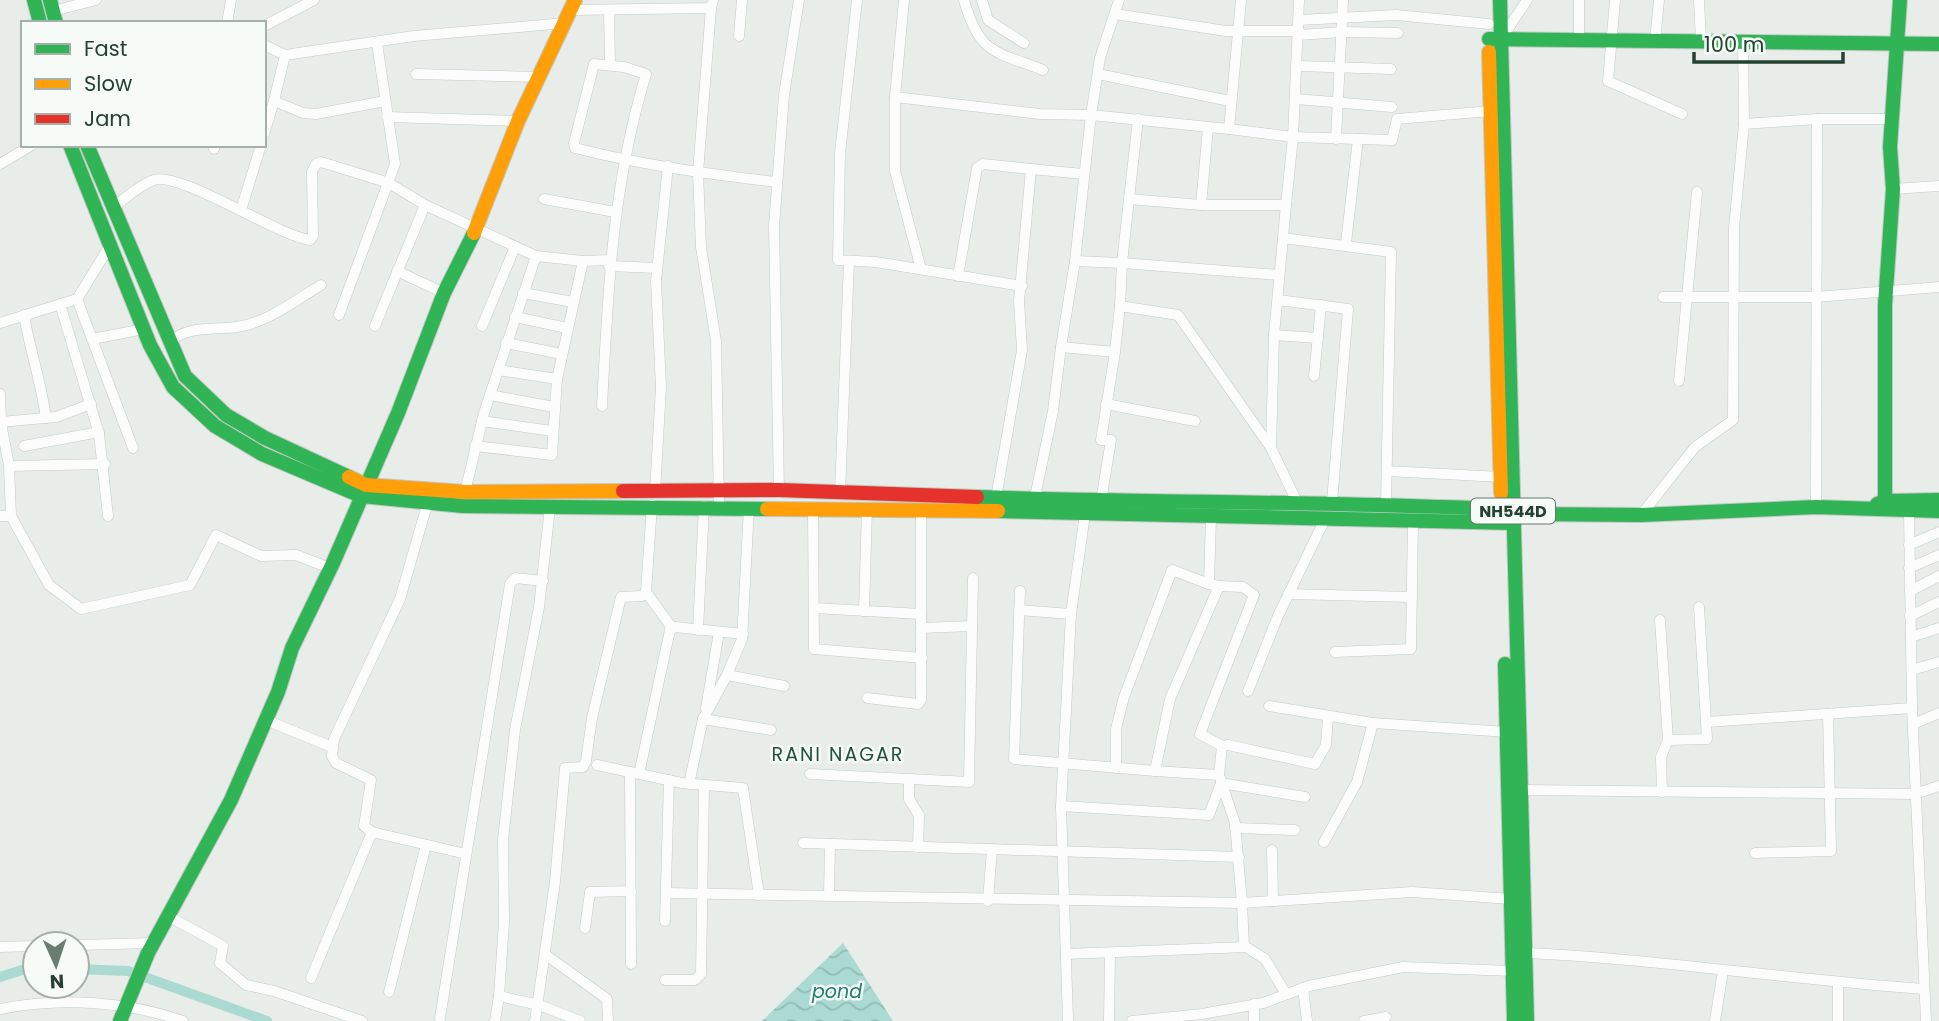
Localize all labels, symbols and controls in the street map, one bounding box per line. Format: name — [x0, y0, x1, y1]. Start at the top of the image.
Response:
legend — [21, 21, 266, 147]
scale bar — [1694, 21, 1843, 65]
text: 100 m — [1704, 30, 1764, 59]
text: Fast — [84, 34, 127, 63]
text: Slow — [84, 69, 132, 98]
text: Jam — [84, 104, 131, 133]
road number: NH544D — [1471, 498, 1555, 524]
district label: RANI NAGAR — [772, 741, 904, 768]
north arrow — [21, 930, 91, 1000]
text: N — [49, 968, 65, 995]
water label: pond — [811, 978, 862, 1005]

